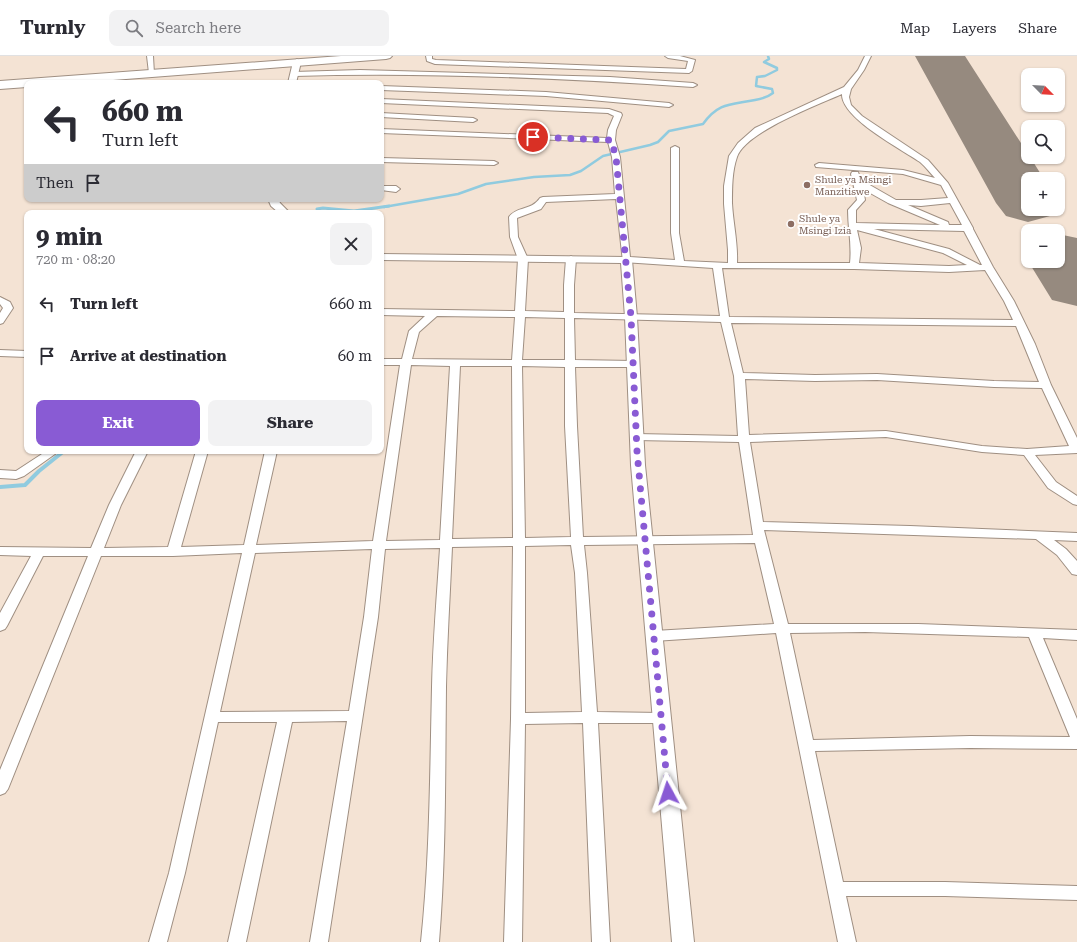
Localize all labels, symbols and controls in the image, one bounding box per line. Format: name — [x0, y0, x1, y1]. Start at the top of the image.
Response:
search box — [109, 10, 389, 46]
text: Turnly — [20, 16, 85, 39]
icon: search — [123, 17, 145, 39]
text: Search here — [155, 19, 241, 37]
text: Map — [900, 20, 930, 36]
text: Layers — [952, 20, 996, 36]
text: Share — [1018, 20, 1057, 36]
north arrow — [1021, 68, 1065, 112]
map controls — [1021, 68, 1065, 268]
text: 660 m — [102, 95, 183, 128]
icon: left — [36, 96, 88, 148]
pin — [516, 120, 550, 154]
button: search — [1021, 120, 1065, 164]
icon: arrive — [522, 126, 544, 148]
text: Turn left — [102, 129, 178, 150]
icon: arrive — [82, 172, 104, 194]
button: + — [1021, 172, 1065, 216]
text: Then — [36, 174, 74, 192]
place label: Shule ya Msingi Manzitiswe — [815, 174, 891, 197]
marker: Shule ya Msingi Manzitiswe — [802, 180, 812, 190]
place label: Shule ya Msingi Izia — [799, 213, 852, 236]
marker: Shule ya Msingi Izia — [786, 219, 796, 229]
text: 9 min — [36, 223, 103, 251]
button: close — [330, 223, 372, 265]
button: − — [1021, 224, 1065, 268]
text: 720 m · 08:20 — [36, 252, 115, 267]
icon: left — [36, 293, 58, 315]
text: Turn left — [70, 295, 138, 313]
text: 660 m — [329, 295, 372, 313]
icon: arrive — [36, 345, 58, 367]
text: Arrive at destination — [70, 347, 226, 365]
text: 60 m — [338, 347, 372, 365]
button: Exit — [36, 400, 200, 446]
button: Share — [208, 400, 372, 446]
position arrow — [647, 772, 689, 814]

